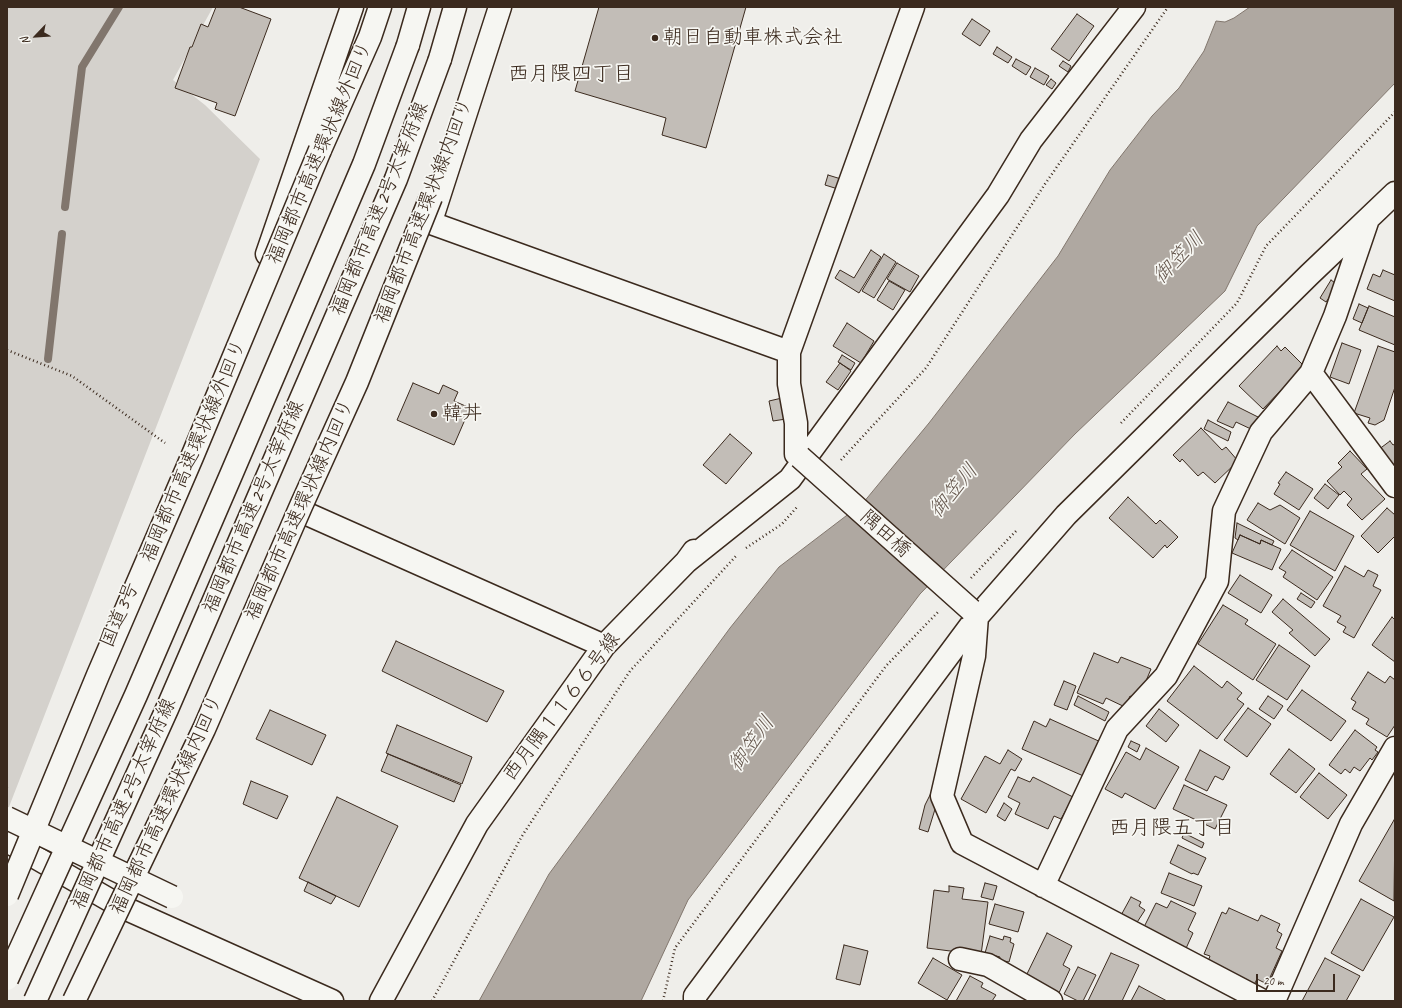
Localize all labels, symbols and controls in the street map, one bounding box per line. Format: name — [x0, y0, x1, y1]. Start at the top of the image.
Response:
north arrow — [16, 16, 56, 56]
place label: 朝日自動車株式会社 — [663, 26, 843, 50]
marker: 朝日自動車株式会社 — [650, 33, 660, 43]
text: N — [17, 35, 33, 47]
street label: 福岡都市高速環状線外回り — [262, 38, 378, 268]
district label: 西月隈四丁目 — [508, 61, 634, 87]
street label: 福岡都市高速環状線内回り — [370, 95, 478, 327]
street label: 福岡都市高速2号太宰府線 — [326, 98, 434, 320]
water label: 御笠川 — [1148, 227, 1210, 289]
street label: 福岡都市高速環状線外回り — [136, 336, 252, 566]
street label: 福岡都市高速環状線内回り — [240, 395, 360, 625]
street label: 福岡都市高速2号太宰府線 — [198, 397, 310, 617]
place label: 韓丼 — [442, 402, 482, 426]
marker: 韓丼 — [429, 409, 439, 419]
water label: 御笠川 — [924, 459, 984, 523]
street label: 隅田橋 — [855, 505, 915, 563]
street label: 国道3号 — [95, 579, 145, 651]
street label: 西月隅１１６６号線 — [498, 628, 626, 786]
street label: 福岡都市高速環状線内回り — [105, 691, 229, 919]
street label: 福岡都市高速2号太宰府線 — [66, 695, 182, 913]
water label: 御笠川 — [723, 711, 781, 777]
district label: 西月隈五丁目 — [1109, 815, 1235, 841]
scale bar — [1258, 966, 1337, 992]
text: 20 m — [1263, 973, 1283, 989]

